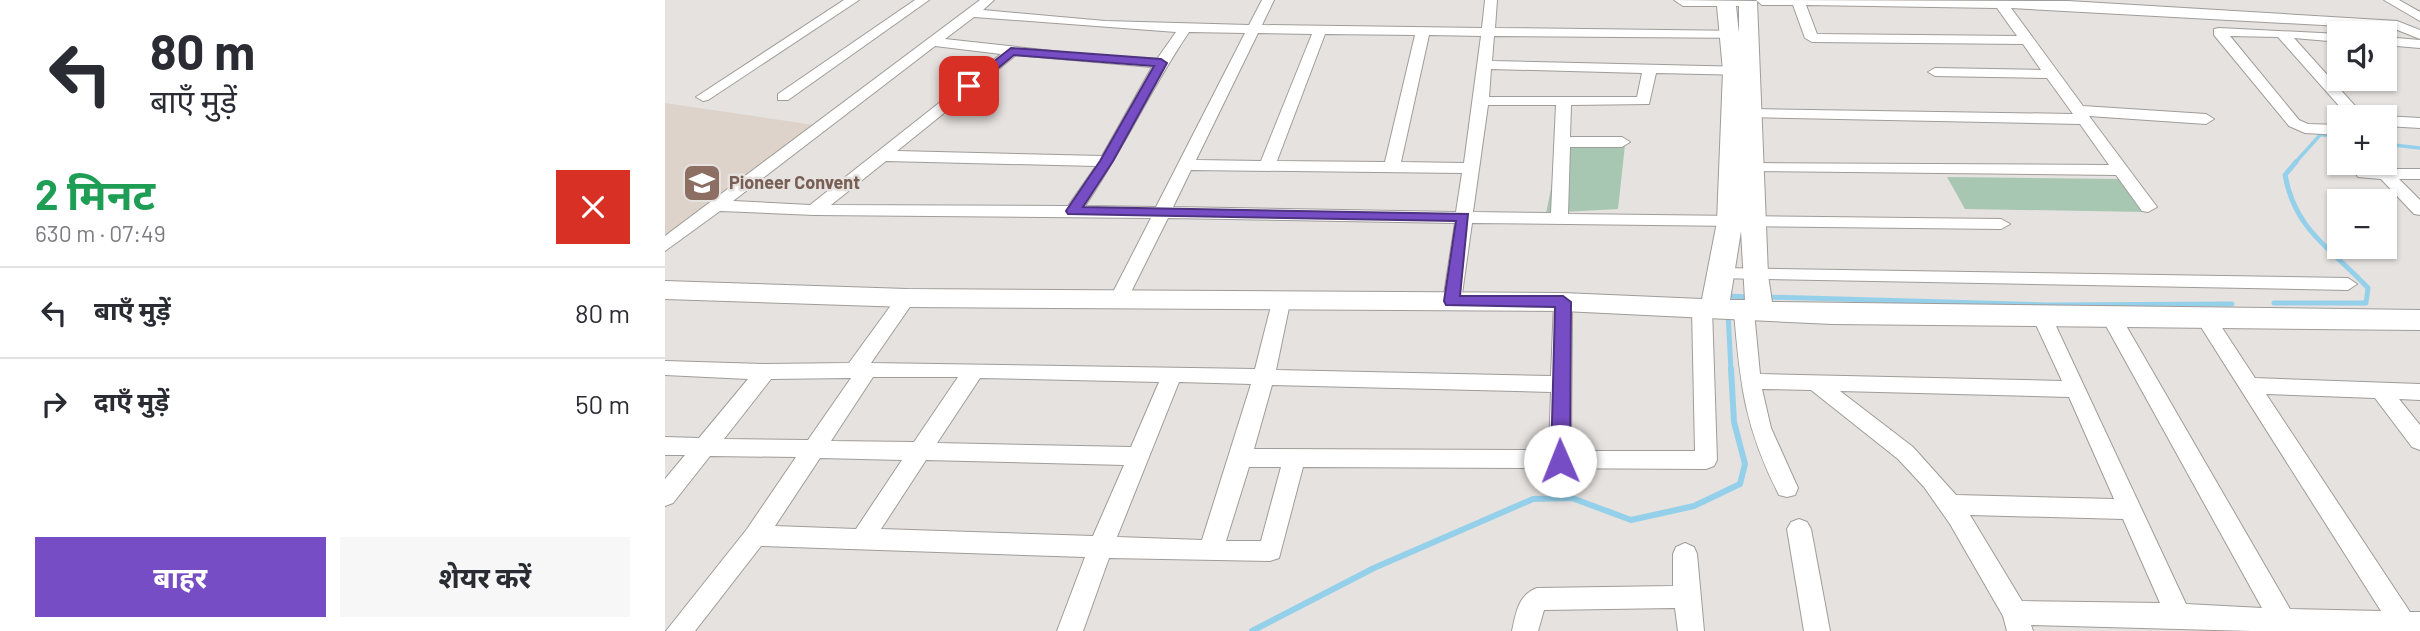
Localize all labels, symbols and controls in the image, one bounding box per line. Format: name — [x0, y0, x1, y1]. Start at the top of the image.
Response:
text: 80 m — [150, 21, 255, 80]
map controls — [2327, 21, 2397, 259]
button: sound — [2327, 21, 2397, 91]
icon: left — [35, 28, 126, 119]
pin — [939, 56, 999, 116]
icon: arrive — [950, 67, 988, 105]
text: बाएँ मुड़ें — [150, 81, 237, 119]
button: + — [2327, 105, 2397, 175]
school or university icon: Pioneer Convent — [681, 162, 723, 204]
text: 2 मिनट — [35, 168, 155, 218]
button: close — [556, 170, 630, 244]
place label: Pioneer Convent — [729, 171, 860, 193]
button: − — [2327, 189, 2397, 259]
text: 630 m · 07:49 — [35, 219, 166, 247]
icon: left — [35, 294, 73, 332]
text: बाएँ मुड़ें — [94, 294, 171, 325]
text: 80 m — [575, 297, 630, 328]
icon: right — [35, 385, 73, 423]
text: दाएँ मुड़ें — [94, 385, 169, 416]
text: 50 m — [575, 388, 630, 419]
position arrow — [1523, 424, 1597, 498]
button: बाहर — [35, 537, 326, 617]
button: शेयर करें — [340, 537, 630, 617]

